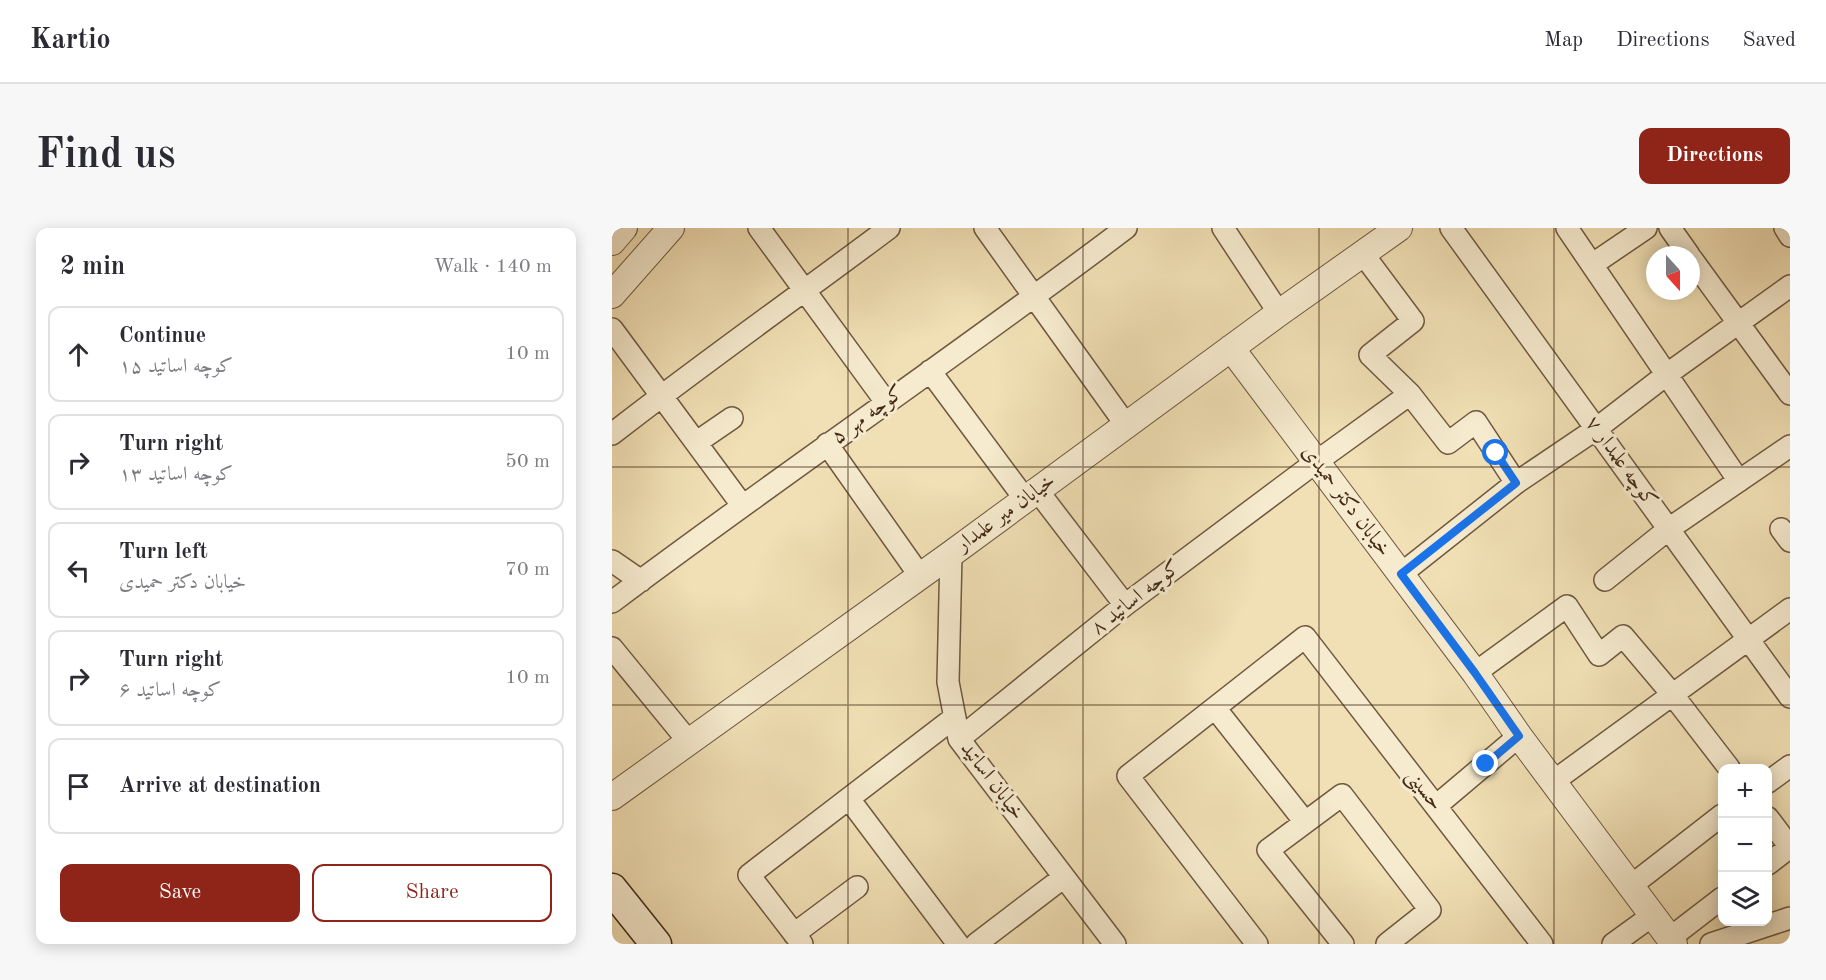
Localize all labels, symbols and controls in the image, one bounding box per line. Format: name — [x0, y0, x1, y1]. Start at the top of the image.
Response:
text: Kartio — [30, 27, 111, 55]
text: Map — [1544, 30, 1583, 51]
text: Directions — [1616, 30, 1710, 51]
text: Saved — [1743, 30, 1796, 51]
button: Directions — [1639, 128, 1790, 184]
text: Find us — [36, 135, 175, 177]
north arrow — [1646, 246, 1700, 300]
text: 2 min — [60, 254, 125, 280]
text: Walk · 140 m — [433, 257, 552, 277]
text: Continue — [119, 325, 206, 347]
icon: ahead — [62, 338, 95, 371]
text: 10 m — [505, 344, 550, 364]
text: کوچه اساتید ۱۵ — [119, 357, 233, 377]
street label: کوچه مهر ۵ — [828, 382, 909, 450]
street label: کوچه علمدار ۷ — [1580, 413, 1661, 513]
text: Turn right — [119, 433, 223, 455]
route start — [1482, 439, 1508, 465]
street label: خیابان دکتر حمیدی — [1297, 441, 1395, 561]
icon: right — [62, 446, 95, 479]
text: 50 m — [505, 452, 550, 472]
text: کوچه اساتید ۱۳ — [119, 465, 233, 485]
street label: خیابان میر علمدار — [951, 470, 1060, 558]
text: Turn left — [119, 541, 208, 563]
icon: left — [62, 554, 95, 587]
street label: کوچه اساتید ۸ — [1087, 557, 1186, 641]
text: 70 m — [505, 560, 550, 580]
text: خیابان دکتر حمیدی — [119, 573, 246, 593]
text: Turn right — [119, 649, 223, 671]
icon: right — [62, 662, 95, 695]
text: 10 m — [505, 668, 550, 688]
text: کوچه اساتید ۶ — [119, 681, 221, 701]
street label: خیابان اساتید — [955, 738, 1028, 825]
route end — [1472, 750, 1498, 776]
map controls — [1718, 764, 1772, 926]
button: + — [1718, 764, 1772, 818]
street label: حسینی — [1399, 765, 1446, 816]
icon: arrive — [62, 770, 95, 803]
text: Arrive at destination — [119, 775, 321, 797]
button: − — [1718, 818, 1772, 872]
button: Save — [60, 864, 300, 922]
button: Share — [312, 864, 552, 922]
button: layers — [1718, 872, 1772, 926]

